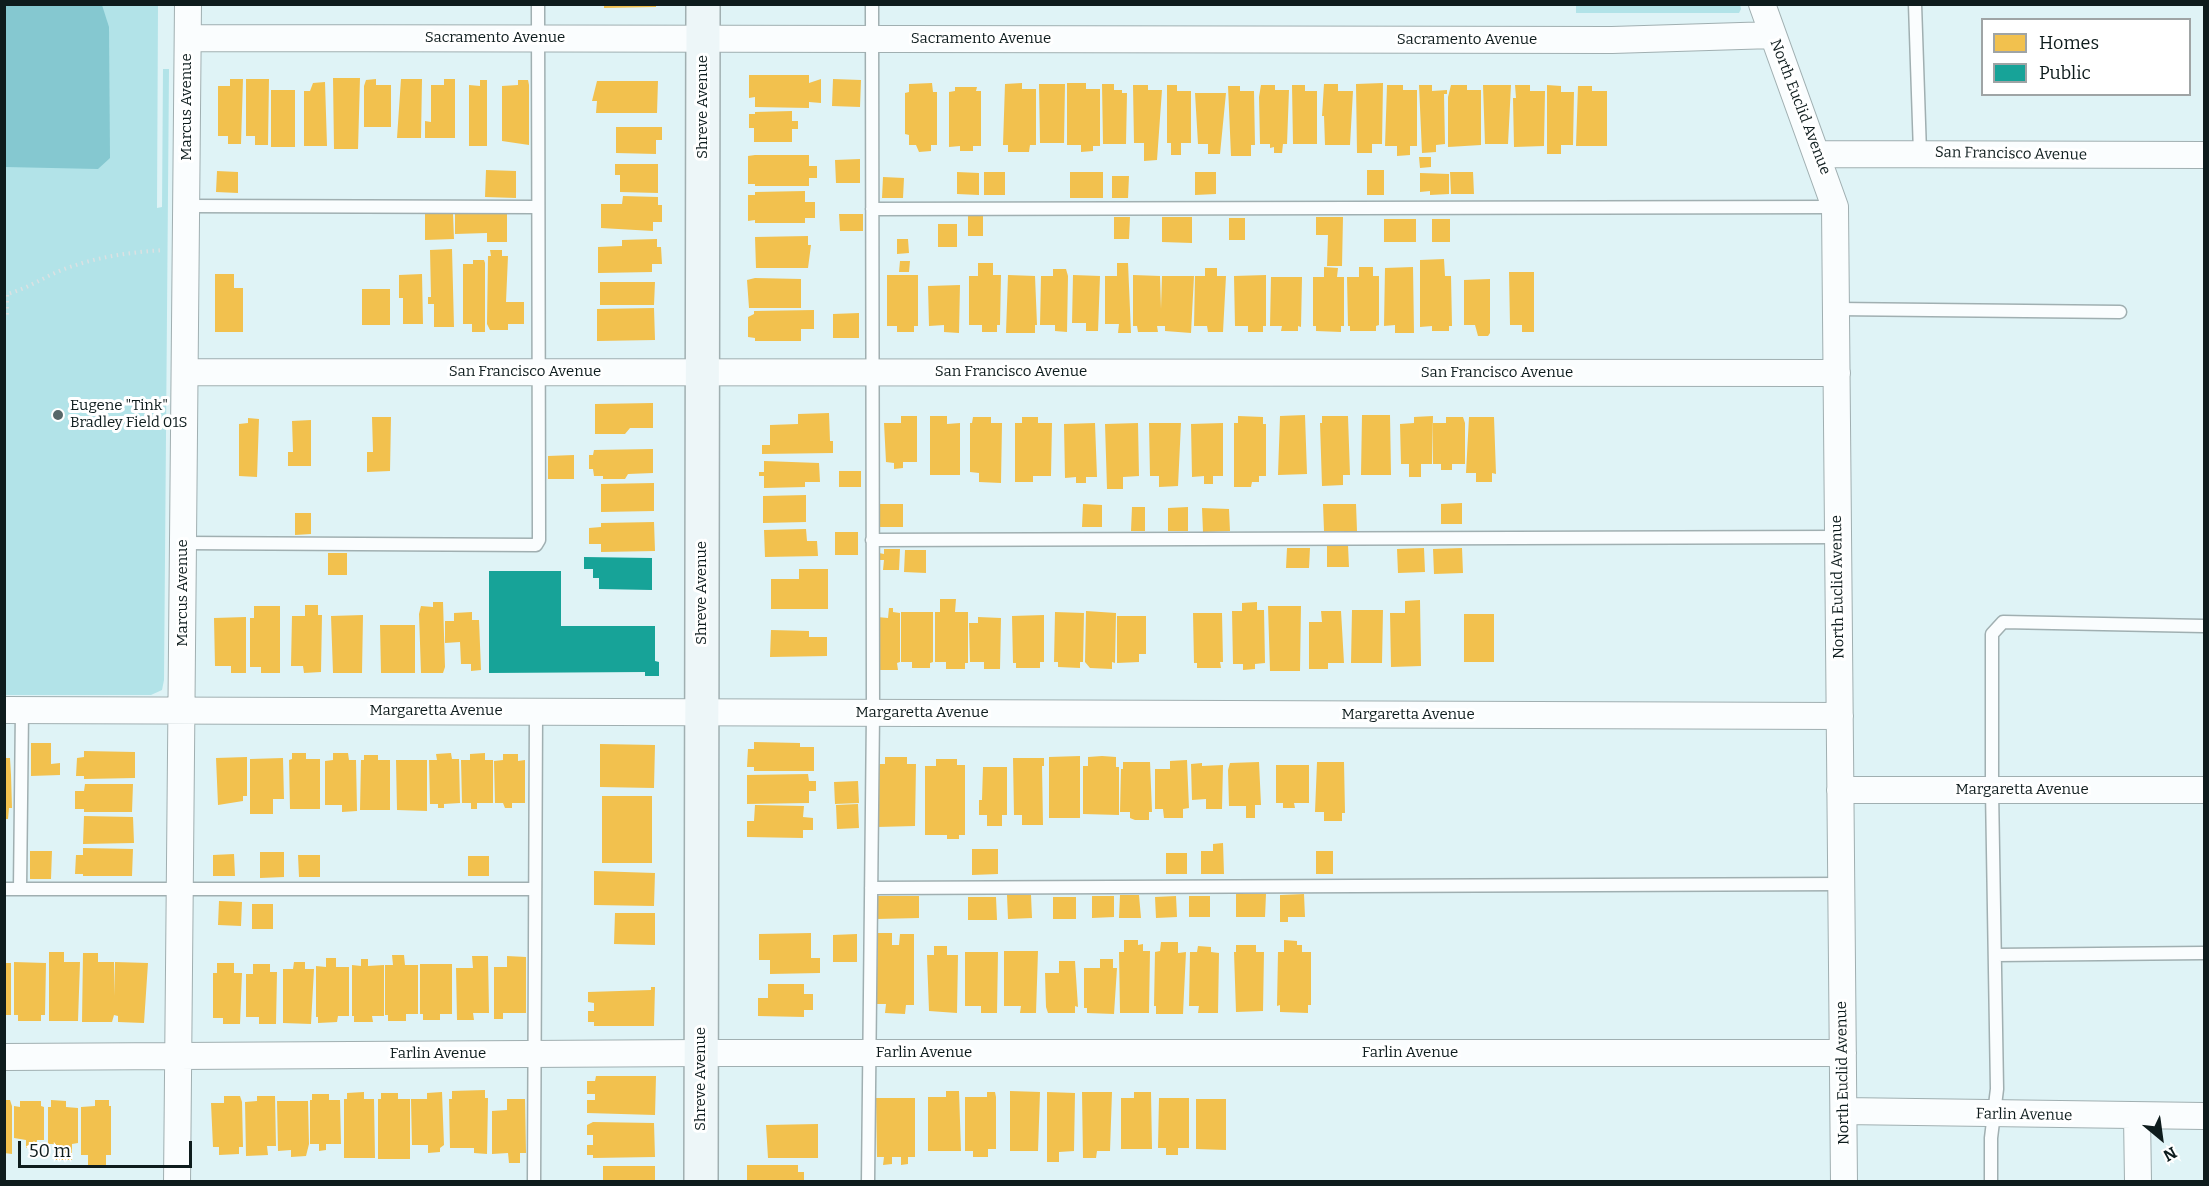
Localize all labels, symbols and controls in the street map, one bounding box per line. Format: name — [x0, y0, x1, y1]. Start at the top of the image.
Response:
legend — [1981, 18, 2191, 96]
street label: Sacramento Avenue — [425, 29, 565, 47]
street label: Sacramento Avenue — [911, 30, 1051, 48]
street label: Sacramento Avenue — [1397, 31, 1537, 49]
text: Homes — [2039, 32, 2099, 54]
street label: North Euclid Avenue — [1766, 37, 1834, 177]
street label: Marcus Avenue — [178, 53, 196, 161]
street label: Shreve Avenue — [694, 55, 712, 159]
text: Public — [2039, 62, 2091, 84]
street label: San Francisco Avenue — [1935, 144, 2087, 164]
street label: San Francisco Avenue — [449, 363, 601, 381]
street label: San Francisco Avenue — [935, 363, 1087, 381]
street label: San Francisco Avenue — [1421, 364, 1573, 382]
place label: Eugene "Tink" Bradley Field 01S — [70, 397, 187, 432]
marker: Eugene "Tink" Bradley Field 01S — [51, 408, 65, 422]
street label: North Euclid Avenue — [1828, 515, 1848, 659]
street label: Marcus Avenue — [174, 539, 192, 647]
street label: Shreve Avenue — [693, 541, 711, 645]
street label: Margaretta Avenue — [369, 702, 503, 720]
street label: Margaretta Avenue — [855, 704, 989, 722]
street label: Margaretta Avenue — [1341, 706, 1475, 724]
street label: Margaretta Avenue — [1955, 781, 2089, 799]
street label: North Euclid Avenue — [1833, 1001, 1853, 1145]
street label: Shreve Avenue — [692, 1027, 710, 1131]
street label: Farlin Avenue — [876, 1044, 972, 1062]
street label: Farlin Avenue — [1362, 1044, 1458, 1062]
street label: Farlin Avenue — [390, 1045, 486, 1063]
street label: Farlin Avenue — [1976, 1105, 2072, 1125]
north arrow — [2131, 1108, 2191, 1168]
scale bar — [21, 1129, 195, 1167]
text: 50 m — [29, 1140, 71, 1162]
text: N — [2160, 1143, 2180, 1165]

